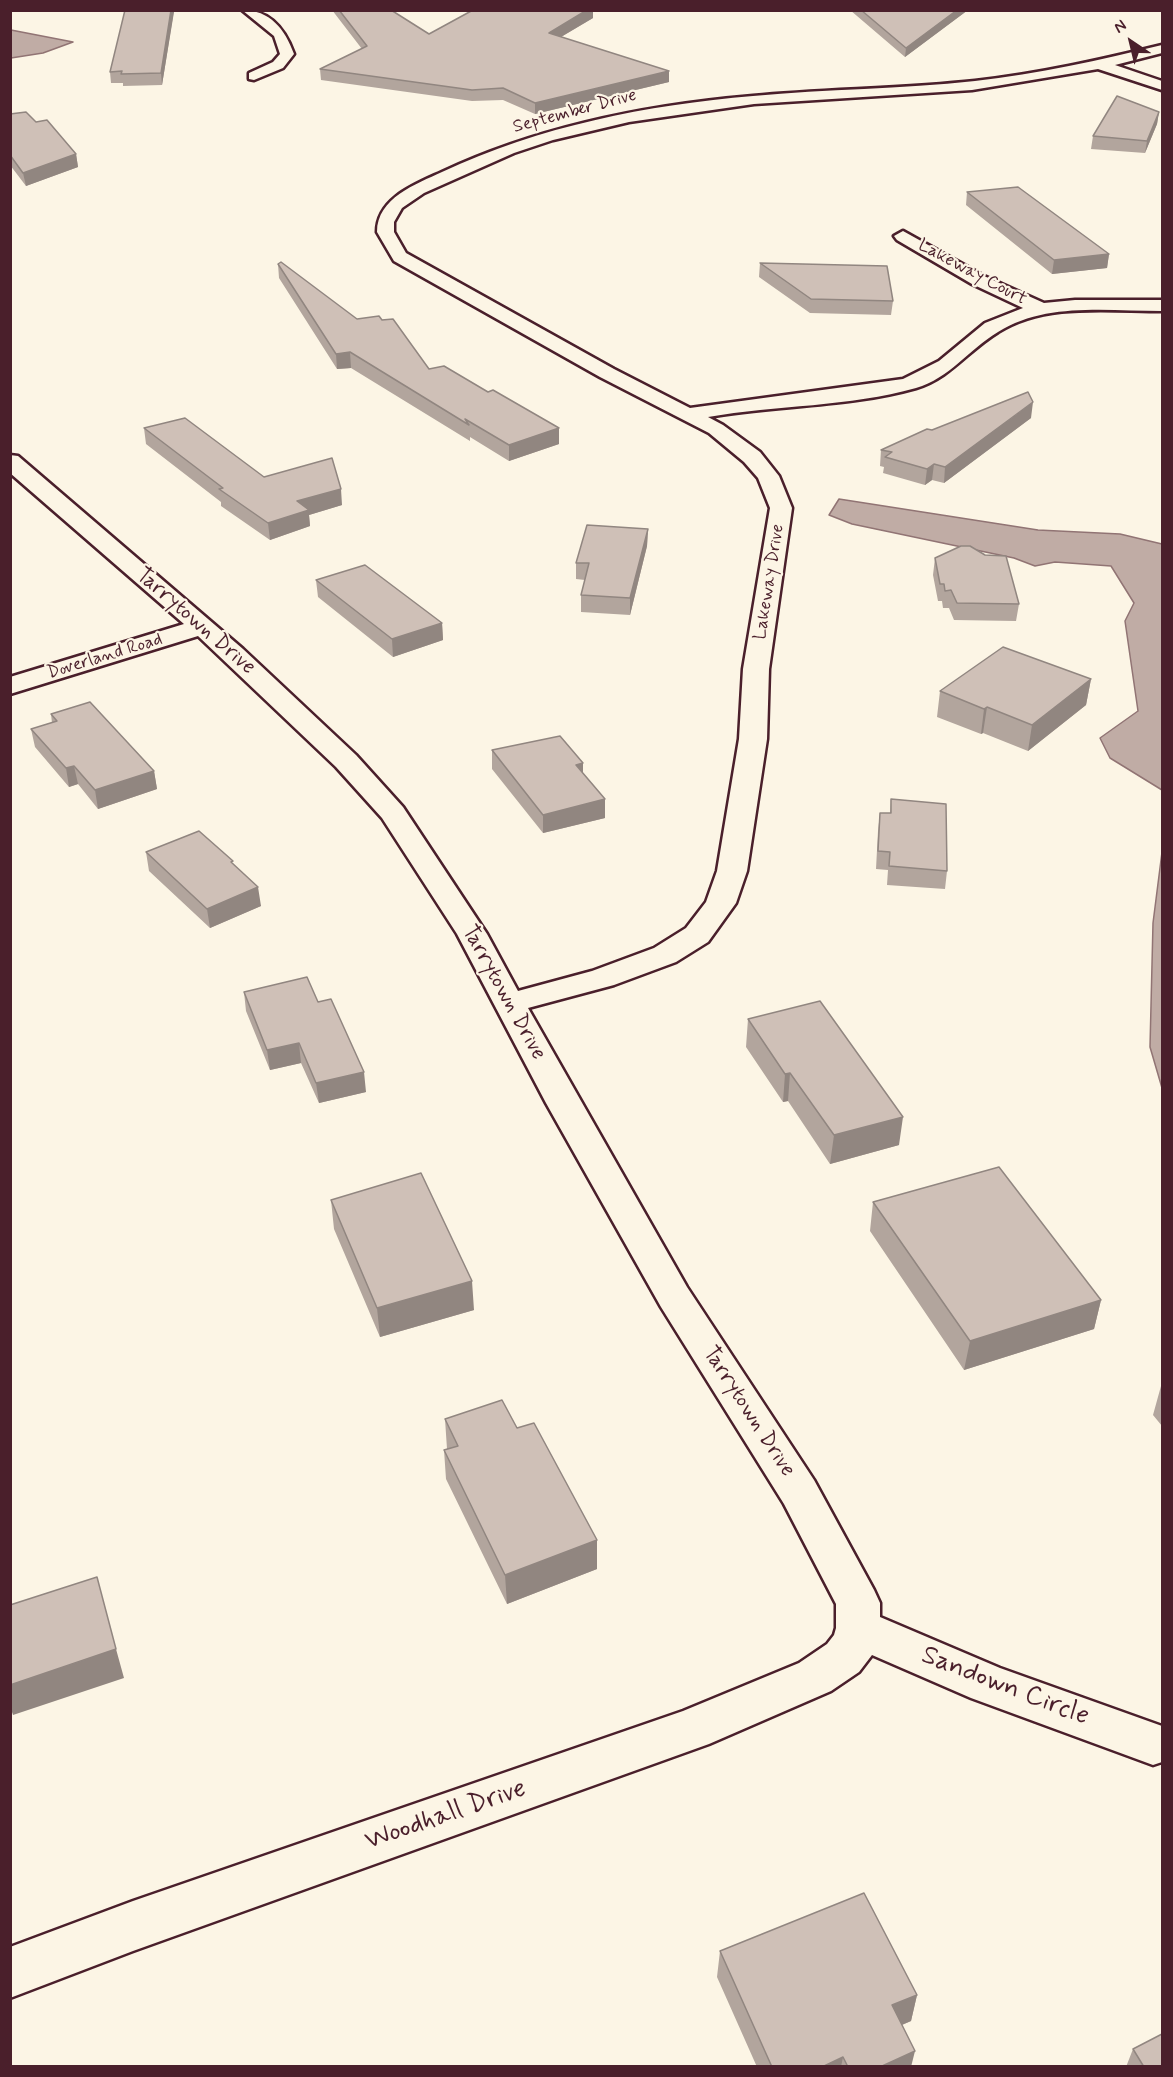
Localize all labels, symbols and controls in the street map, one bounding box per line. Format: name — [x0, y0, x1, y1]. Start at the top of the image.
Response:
north arrow — [1101, 12, 1161, 72]
text: N — [1110, 15, 1131, 39]
street label: September Drive — [511, 85, 639, 139]
street label: Lakeway Court — [914, 235, 1030, 311]
street label: Lakeway Drive — [750, 523, 790, 641]
street label: Tarrytown Drive — [130, 563, 260, 681]
street label: Doverland Road — [45, 629, 165, 685]
street label: Tarrytown Drive — [455, 921, 551, 1065]
street label: Tarrytown Drive — [696, 1342, 800, 1482]
street label: Sandown Circle — [917, 1640, 1093, 1734]
street label: Woodhall Drive — [361, 1773, 531, 1859]

